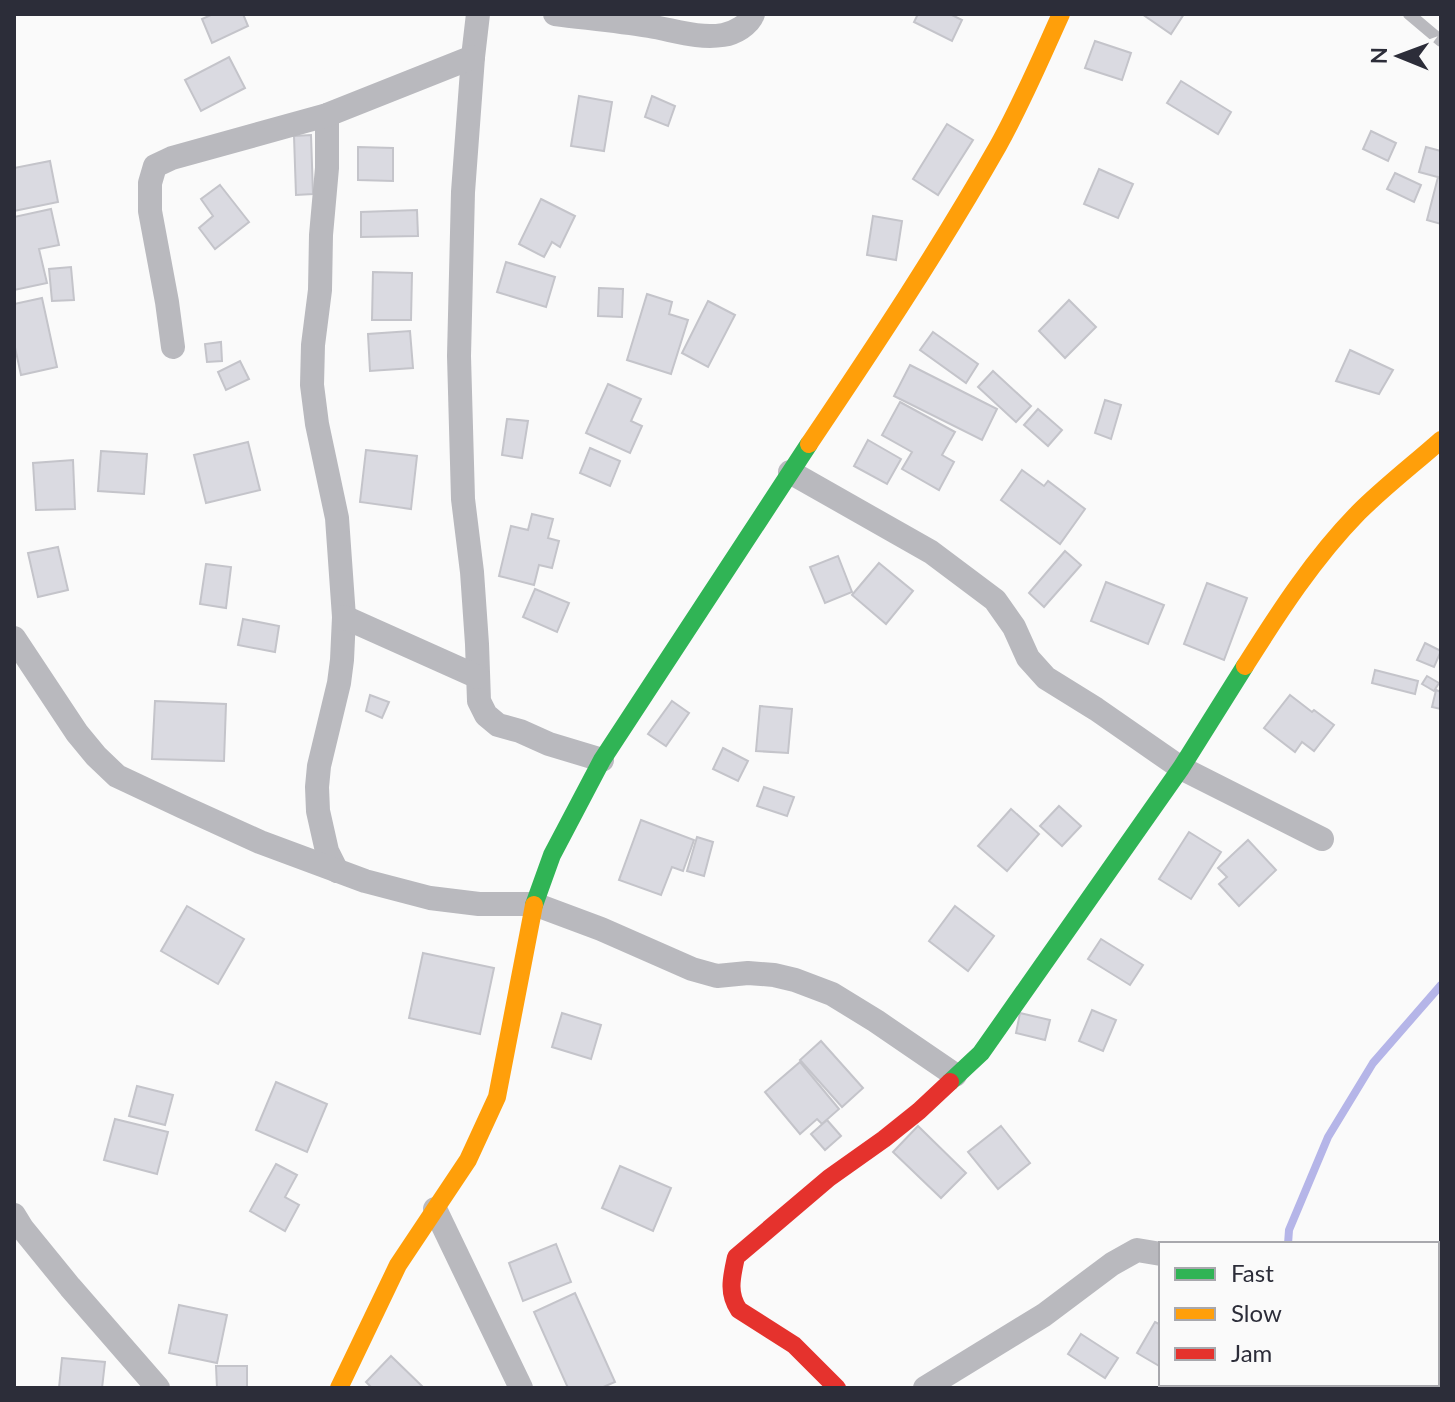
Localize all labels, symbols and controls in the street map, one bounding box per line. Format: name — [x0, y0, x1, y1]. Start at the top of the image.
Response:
north arrow — [1359, 16, 1439, 96]
text: N — [1365, 47, 1392, 64]
legend — [1159, 1242, 1439, 1386]
text: Fast — [1231, 1258, 1274, 1287]
text: Slow — [1231, 1298, 1282, 1327]
text: Jam — [1231, 1338, 1272, 1367]

